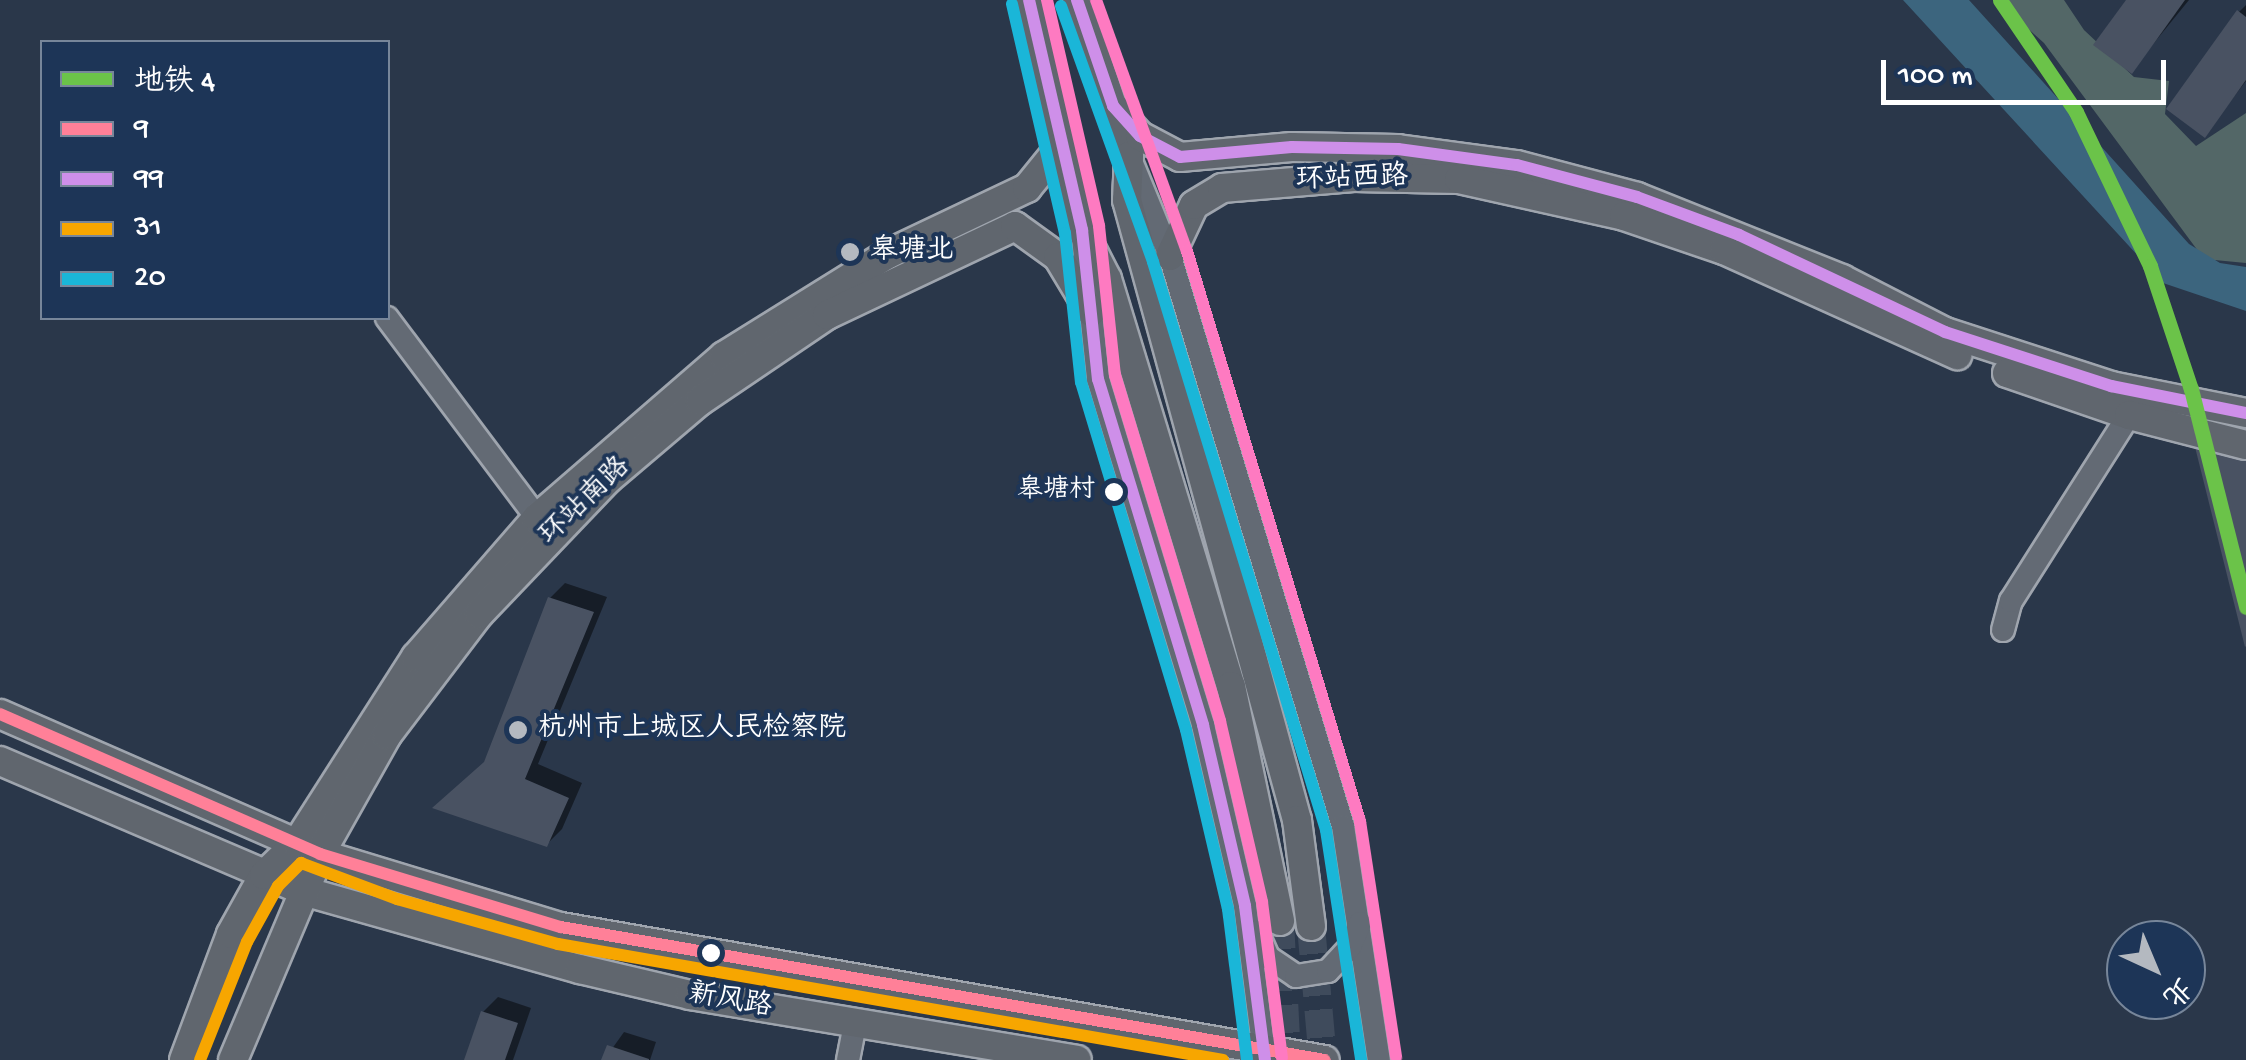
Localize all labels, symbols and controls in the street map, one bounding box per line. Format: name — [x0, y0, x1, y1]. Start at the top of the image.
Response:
legend — [40, 40, 390, 320]
scale bar — [1886, 40, 2171, 102]
text: 100 m — [1898, 60, 1973, 95]
text: 地铁 4 — [134, 66, 215, 101]
text: 9 — [134, 112, 149, 147]
street label: 环站西路 — [1295, 161, 1409, 199]
text: 99 — [134, 162, 164, 197]
text: 31 — [134, 212, 162, 247]
place label: 皋塘北 — [870, 235, 954, 269]
marker: 皋塘北 — [839, 241, 861, 263]
text: 20 — [134, 262, 166, 297]
street label: 环站南路 — [534, 451, 638, 553]
place label: 皋塘村 — [1017, 476, 1095, 508]
marker: 皋塘村 — [1104, 482, 1124, 502]
place label: 杭州市上城区人民检察院 — [538, 713, 846, 747]
marker: 杭州市上城区人民检察院 — [507, 719, 529, 741]
north arrow — [2106, 920, 2206, 1020]
unlabelled marker — [701, 943, 721, 963]
text: 北 — [2154, 969, 2197, 1012]
street label: 新风路 — [686, 978, 774, 1026]

